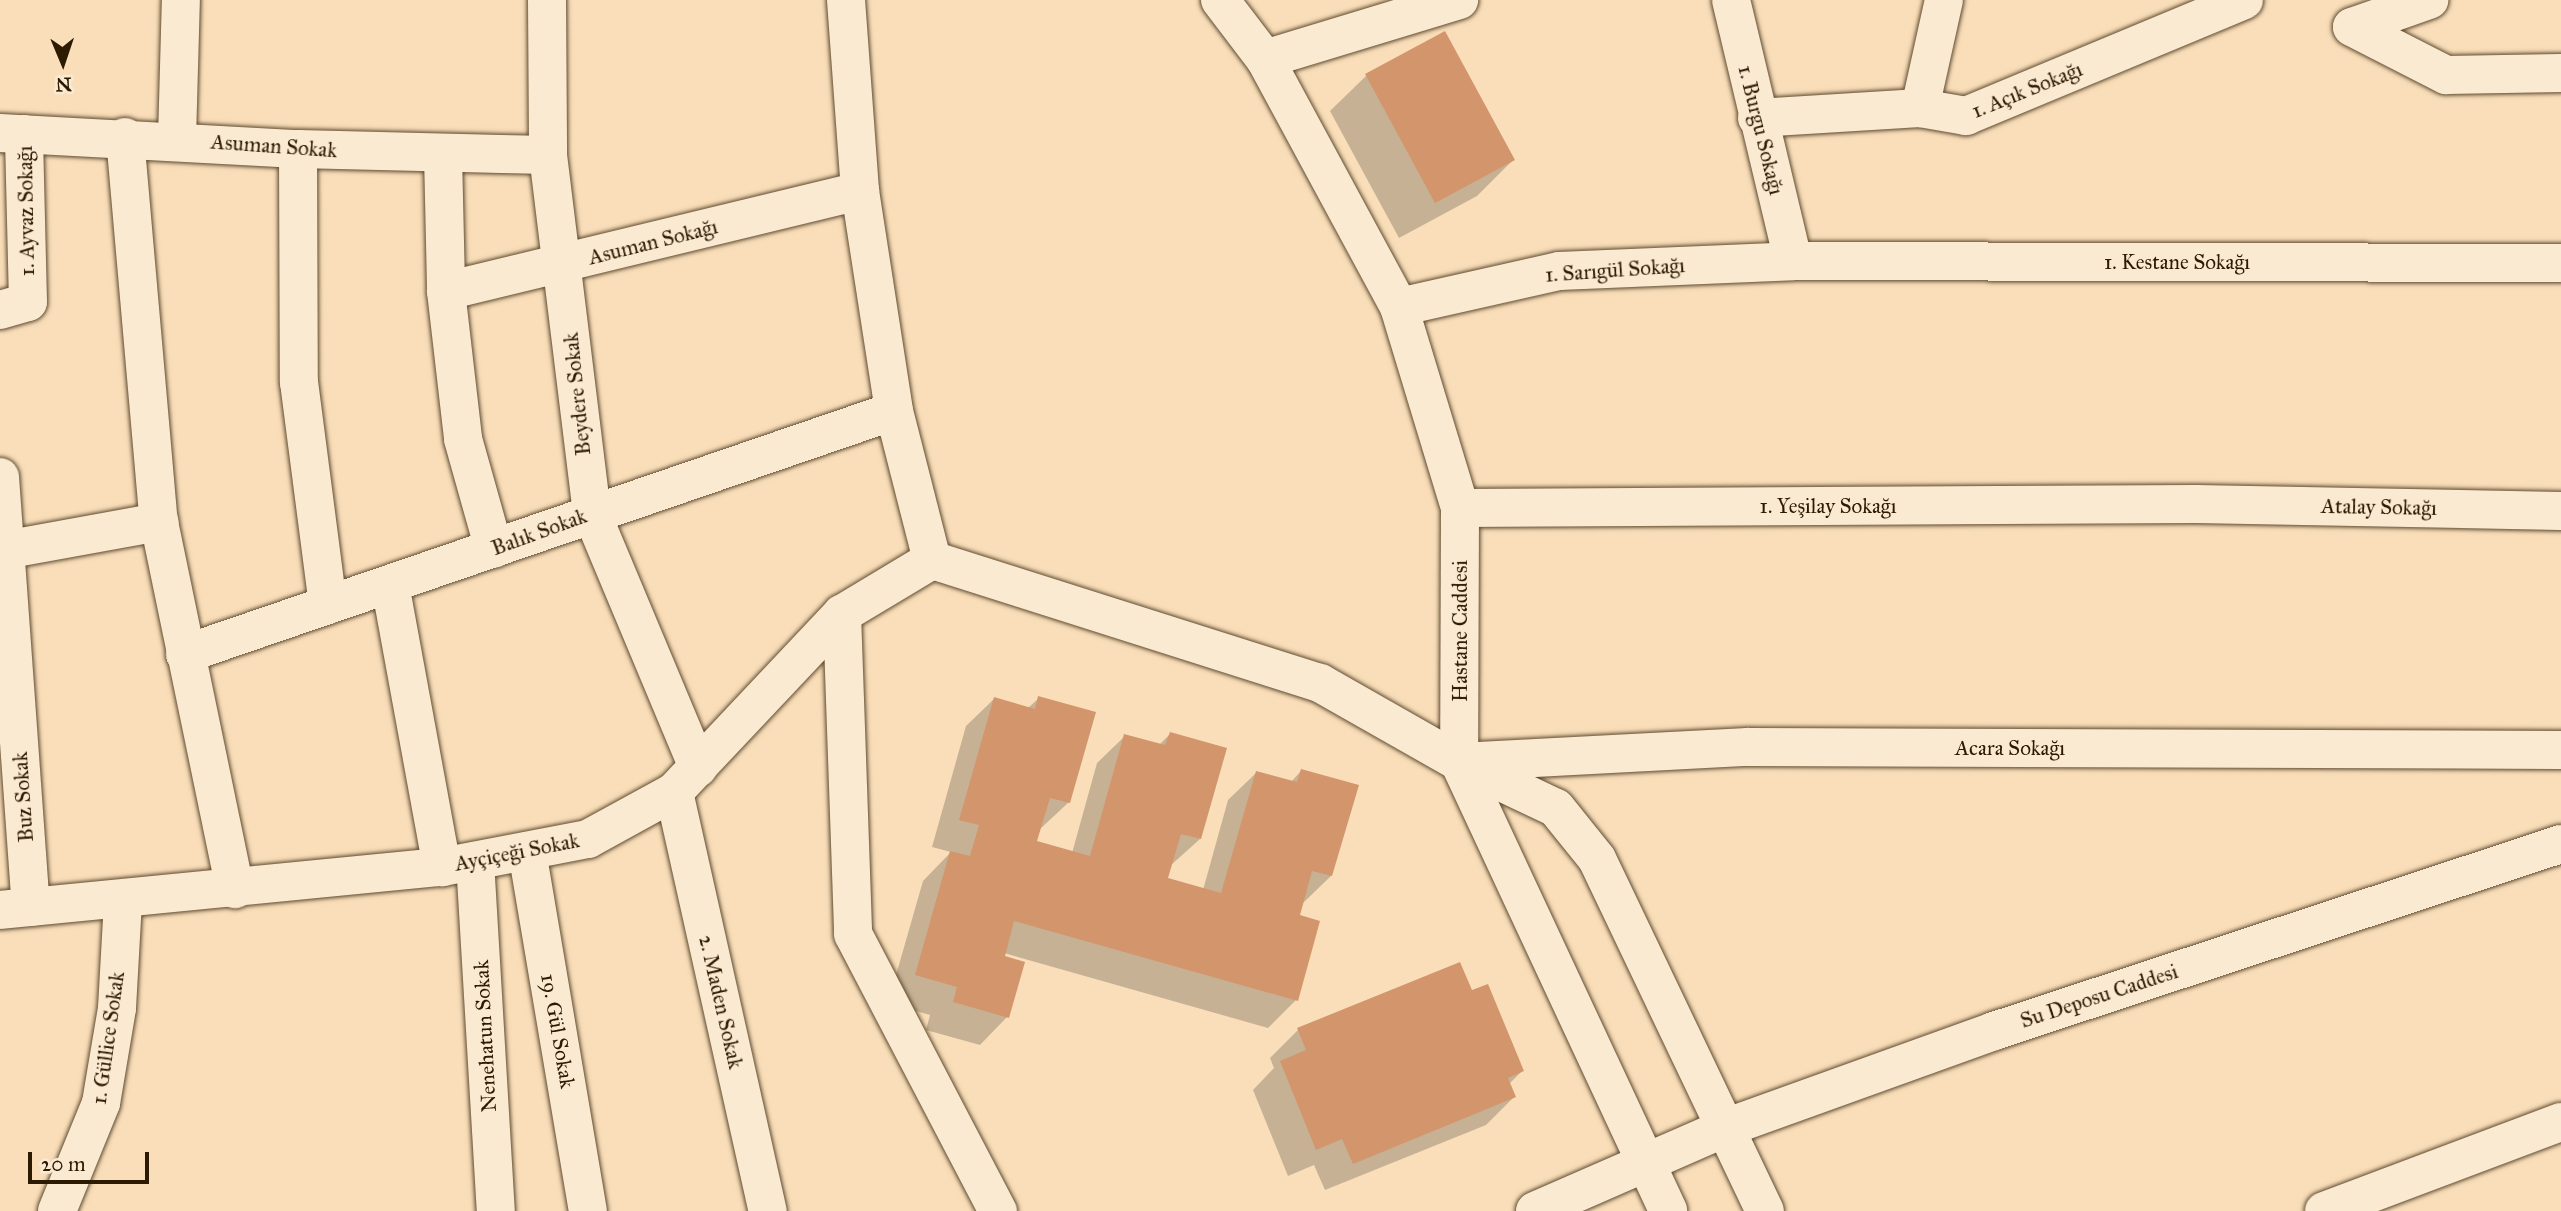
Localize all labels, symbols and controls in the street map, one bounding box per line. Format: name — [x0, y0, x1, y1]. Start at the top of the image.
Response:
north arrow — [28, 28, 98, 98]
street label: 1. Açık Sokağı — [1968, 56, 2086, 124]
street label: 1. Burgu Sokağı — [1733, 63, 1789, 197]
text: N — [55, 73, 72, 96]
street label: Asuman Sokak — [210, 129, 338, 163]
street label: 1. Ayvaz Sokağı — [12, 146, 40, 276]
street label: Asuman Sokağı — [586, 214, 720, 270]
street label: 1. Kestane Sokağı — [2104, 249, 2250, 275]
street label: 1. Sarıgül Sokağı — [1544, 253, 1686, 287]
street label: Beydere Sokak — [558, 331, 596, 457]
street label: 1. Yeşilay Sokağı — [1760, 493, 1896, 519]
street label: Atalay Sokağı — [2321, 493, 2437, 521]
street label: Balık Sokak — [488, 503, 590, 561]
street label: Hastane Caddesi — [1447, 560, 1473, 702]
street label: Acara Sokağı — [1955, 735, 2065, 761]
street label: Buz Sokak — [7, 751, 39, 843]
street label: Ayçiçeği Sokak — [453, 828, 581, 876]
street label: 2. Maden Sokak — [693, 933, 749, 1071]
street label: Nenehatun Sokak — [468, 959, 502, 1113]
street label: Su Deposu Caddesi — [2017, 959, 2181, 1033]
street label: 1. Güllice Sokak — [86, 970, 130, 1106]
street label: 19. Gül Sokak — [536, 972, 580, 1090]
scale bar — [32, 1138, 152, 1182]
text: 20 m — [41, 1151, 86, 1177]

